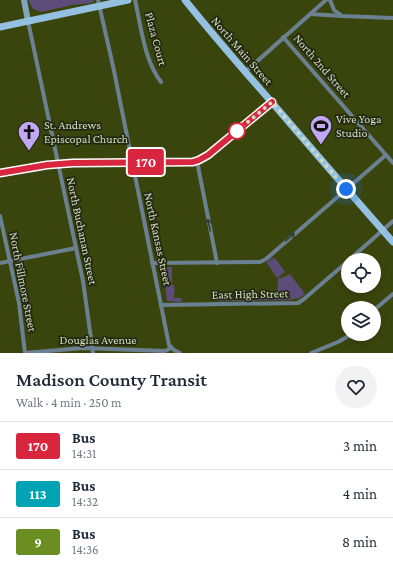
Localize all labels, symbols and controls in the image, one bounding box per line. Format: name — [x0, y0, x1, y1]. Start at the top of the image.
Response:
street label: Plaza Court — [142, 11, 170, 68]
street label: North Main Street — [208, 14, 276, 89]
street label: North 2nd Street — [291, 31, 354, 101]
place label: Vive Yoga Studio — [336, 112, 382, 140]
sports icon: Vive Yoga Studio — [308, 113, 334, 146]
place label: St. Andrews Episcopal Church — [44, 118, 129, 146]
church icon: St. Andrews Episcopal Church — [16, 119, 42, 152]
unlabelled marker — [228, 122, 246, 140]
line badge: 170 — [123, 149, 169, 175]
text: 170 — [136, 154, 156, 170]
street label: North Buchanan Street — [64, 176, 100, 287]
your location — [336, 179, 356, 199]
street label: North Kansas Street — [141, 191, 175, 288]
one-way arrow — [204, 219, 212, 232]
street label: North Fillmore Street — [6, 231, 40, 334]
one-way arrow — [285, 232, 295, 242]
map controls — [341, 253, 381, 341]
button: locate — [341, 253, 381, 293]
street label: East High Street — [212, 286, 289, 302]
button: layers — [341, 301, 381, 341]
street label: Douglas Avenue — [59, 333, 137, 347]
button: heart — [335, 366, 377, 408]
text: Madison County Transit — [16, 369, 207, 390]
text: Walk · 4 min · 250 m — [16, 395, 121, 410]
text: Bus — [72, 430, 95, 446]
text: 170 — [28, 438, 48, 454]
text: 3 min — [343, 438, 377, 454]
text: 14:31 — [72, 446, 96, 461]
text: Bus — [72, 478, 95, 494]
text: 113 — [29, 486, 47, 502]
text: 4 min — [342, 486, 377, 502]
text: 14:32 — [72, 494, 98, 509]
text: Bus — [72, 526, 95, 542]
text: 9 — [34, 534, 42, 550]
text: 8 min — [342, 534, 377, 550]
text: 14:36 — [72, 542, 99, 557]

